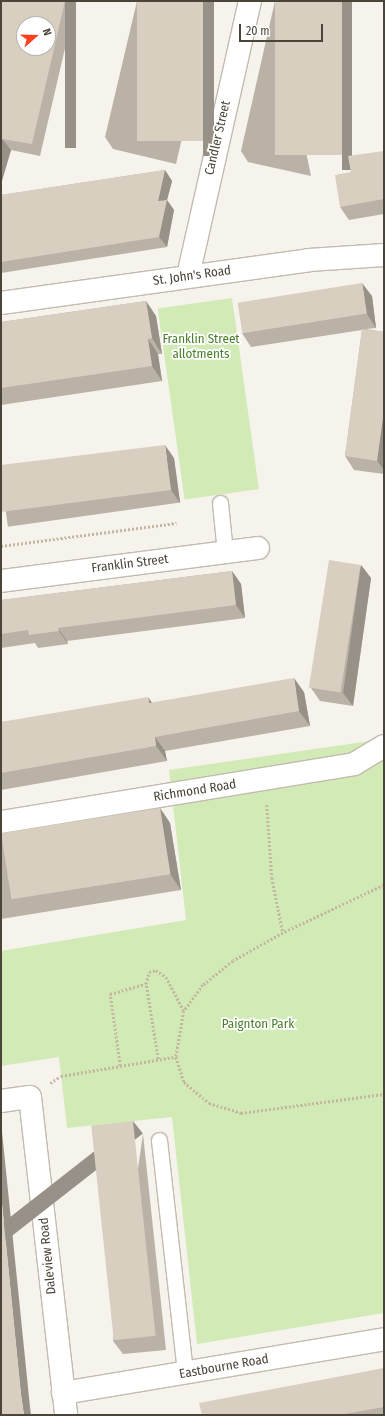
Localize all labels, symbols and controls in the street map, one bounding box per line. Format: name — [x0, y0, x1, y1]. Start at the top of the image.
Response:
north arrow — [16, 16, 56, 56]
scale bar — [241, 16, 325, 42]
text: 20 m — [246, 24, 270, 38]
text: N — [40, 27, 54, 37]
street label: Candler Street — [202, 99, 234, 177]
street label: St. John's Road — [152, 263, 232, 289]
park label: Franklin Street allotments — [162, 332, 240, 363]
street label: Franklin Street — [91, 552, 169, 576]
street label: Richmond Road — [153, 777, 237, 805]
park label: Paignton Park — [222, 1016, 294, 1032]
street label: Daleview Road — [36, 1217, 60, 1295]
street label: Eastbourne Road — [178, 1351, 270, 1383]

